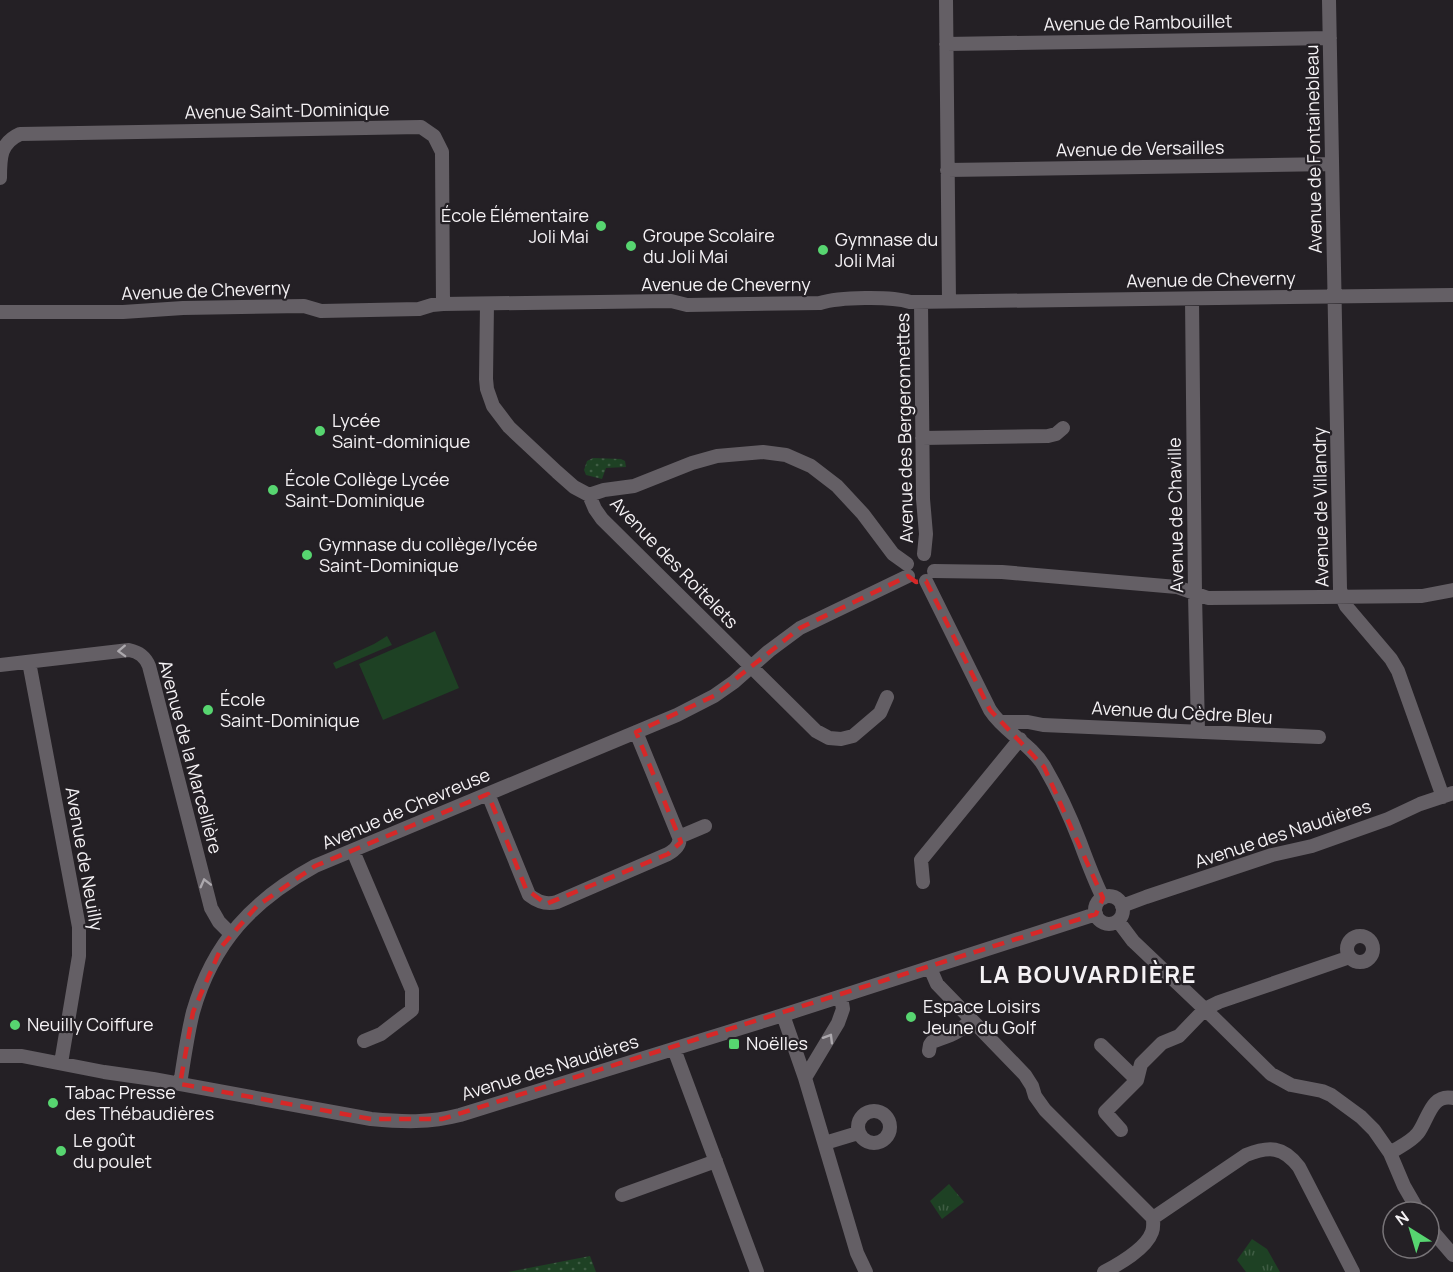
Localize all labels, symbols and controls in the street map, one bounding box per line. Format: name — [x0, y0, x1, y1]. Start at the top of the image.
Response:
street label: Avenue de Rambouillet — [1043, 8, 1233, 36]
street label: Avenue de Fontainebleau — [1299, 45, 1327, 254]
street label: Avenue Saint-Dominique — [184, 96, 390, 124]
street label: Avenue de Versailles — [1056, 135, 1224, 161]
place label: École Élémentaire Joli Mai — [441, 203, 589, 248]
marker: École Élémentaire Joli Mai — [594, 219, 608, 233]
place label: Groupe Scolaire du Joli Mai — [643, 223, 775, 268]
place label: Gymnase du Joli Mai — [835, 227, 938, 272]
marker: Groupe Scolaire du Joli Mai — [624, 239, 638, 253]
marker: Gymnase du Joli Mai — [816, 243, 830, 257]
street label: Avenue de Cheverny — [1126, 266, 1296, 292]
street label: Avenue de Cheverny — [641, 272, 811, 296]
street label: Avenue de Cheverny — [121, 275, 292, 305]
street label: Avenue des Bergeronnettes — [890, 313, 918, 543]
place label: Lycée Saint-dominique — [332, 408, 470, 453]
marker: Lycée Saint-dominique — [313, 424, 327, 438]
street label: Avenue de Villandry — [1307, 426, 1333, 587]
street label: Avenue de Chaville — [1162, 437, 1188, 593]
place label: École Collège Lycée Saint-Dominique — [285, 467, 450, 512]
marker: École Collège Lycée Saint-Dominique — [266, 483, 280, 497]
street label: Avenue des Roitelets — [606, 491, 744, 633]
place label: Gymnase du collège/lycée Saint-Dominique — [319, 532, 537, 577]
marker: Gymnase du collège/lycée Saint-Dominique — [300, 548, 314, 562]
one-way arrow — [118, 645, 127, 658]
street label: Avenue de la Marcellière — [154, 657, 228, 856]
place label: École Saint-Dominique — [220, 687, 360, 732]
street label: Avenue du Cèdre Bleu — [1091, 695, 1273, 729]
marker: École Saint-Dominique — [201, 703, 215, 717]
street label: Avenue de Chevreuse — [318, 762, 493, 854]
street label: Avenue de Neuilly — [61, 785, 110, 933]
street label: Avenue des Naudières — [1191, 793, 1374, 873]
one-way arrow — [200, 878, 212, 889]
district label: LA BOUVARDIÈRE — [979, 957, 1197, 990]
place label: Espace Loisirs Jeune du Golf — [923, 994, 1040, 1039]
marker: Espace Loisirs Jeune du Golf — [904, 1010, 918, 1024]
place label: Neuilly Coiffure — [27, 1012, 153, 1036]
marker: Neuilly Coiffure — [8, 1018, 22, 1032]
street label: Avenue des Naudières — [458, 1029, 641, 1105]
place label: Noëlles — [746, 1031, 808, 1055]
one-way arrow — [821, 1034, 832, 1045]
marker: Noëlles — [727, 1037, 741, 1051]
place label: Tabac Presse des Thébaudières — [65, 1080, 214, 1125]
marker: Tabac Presse des Thébaudières — [46, 1096, 60, 1110]
place label: Le goût du poulet — [73, 1128, 152, 1173]
marker: Le goût du poulet — [54, 1144, 68, 1158]
north arrow — [1381, 1200, 1441, 1260]
text: N — [1391, 1206, 1413, 1230]

